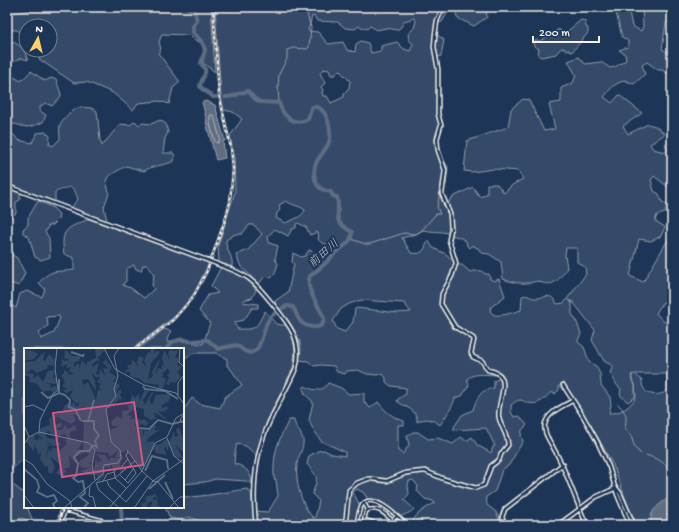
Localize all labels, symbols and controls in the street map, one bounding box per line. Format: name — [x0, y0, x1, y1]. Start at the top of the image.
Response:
north arrow — [18, 18, 58, 58]
scale bar — [533, 18, 599, 44]
text: N — [35, 24, 44, 37]
text: 200 m — [539, 27, 570, 41]
water label: 前田川 — [306, 236, 342, 272]
inset map — [24, 348, 184, 508]

